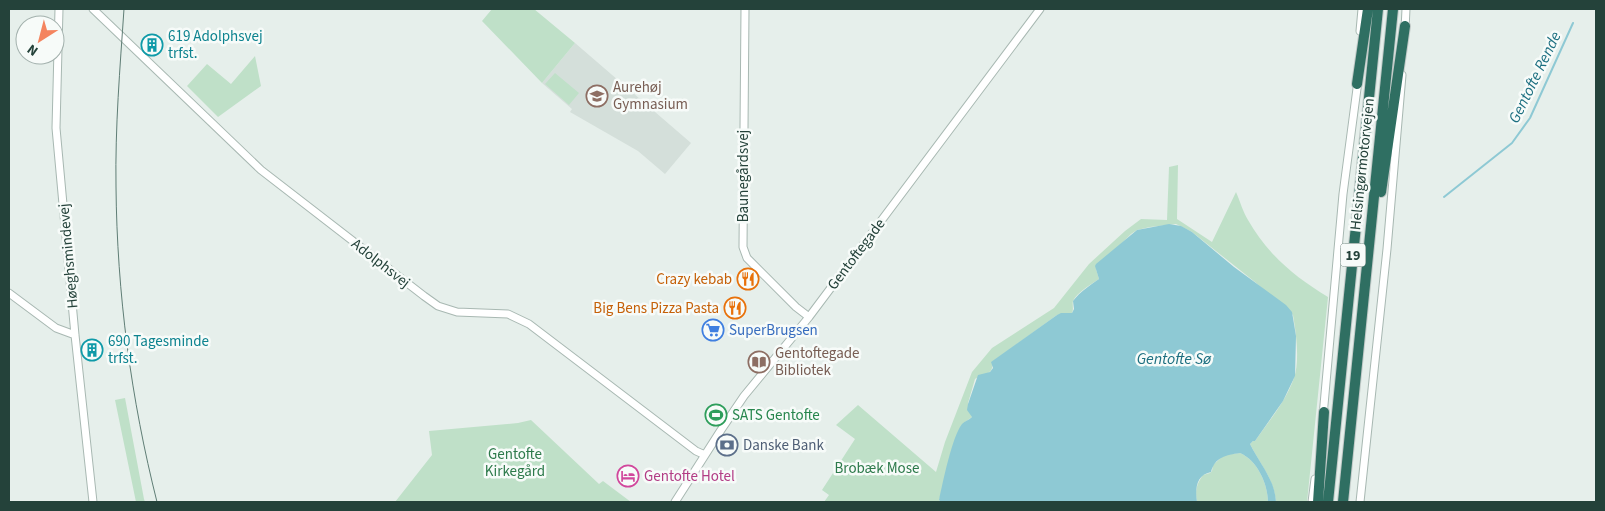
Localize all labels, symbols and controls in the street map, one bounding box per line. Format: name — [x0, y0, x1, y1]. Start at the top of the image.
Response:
north arrow — [15, 15, 65, 65]
place label: 619 Adolphsvej trfst. — [168, 26, 263, 64]
water label: Gentofte Rende — [1503, 28, 1567, 127]
building icon: 619 Adolphsvej trfst. — [140, 33, 164, 57]
text: N — [23, 39, 43, 61]
place label: Aurehøj Gymnasium — [613, 77, 688, 115]
school or university icon: Aurehøj Gymnasium — [585, 84, 609, 108]
street label: Helsingørmotorvejen — [1345, 97, 1380, 231]
street label: Baunegårdsvej — [733, 130, 754, 222]
street label: Høeghsmindevej — [53, 202, 84, 309]
street label: Gentoftegade — [823, 214, 890, 294]
street label: Adolphsvej — [347, 234, 414, 293]
road number: 19 — [1340, 244, 1366, 266]
restaurant icon: Crazy kebab — [736, 267, 760, 291]
place label: Crazy kebab — [656, 269, 732, 290]
restaurant icon: Big Bens Pizza Pasta — [723, 296, 747, 320]
place label: Big Bens Pizza Pasta — [593, 298, 719, 319]
supermarket icon: SuperBrugsen — [701, 318, 725, 342]
place label: SuperBrugsen — [729, 320, 818, 341]
place label: 690 Tagesminde trfst. — [108, 331, 209, 369]
building icon: 690 Tagesminde trfst. — [80, 338, 104, 362]
place label: Gentoftegade Bibliotek — [775, 343, 860, 381]
water label: Gentofte Sø — [1137, 348, 1212, 370]
library icon: Gentoftegade Bibliotek — [747, 350, 771, 374]
sports icon: SATS Gentofte — [704, 403, 728, 427]
place label: SATS Gentofte — [732, 405, 820, 426]
bank icon: Danske Bank — [715, 433, 739, 457]
place label: Danske Bank — [743, 435, 824, 456]
park label: Gentofte Kirkegård — [485, 444, 545, 482]
park label: Brobæk Mose — [835, 458, 919, 479]
hotel icon: Gentofte Hotel — [616, 464, 640, 488]
place label: Gentofte Hotel — [644, 466, 735, 487]

